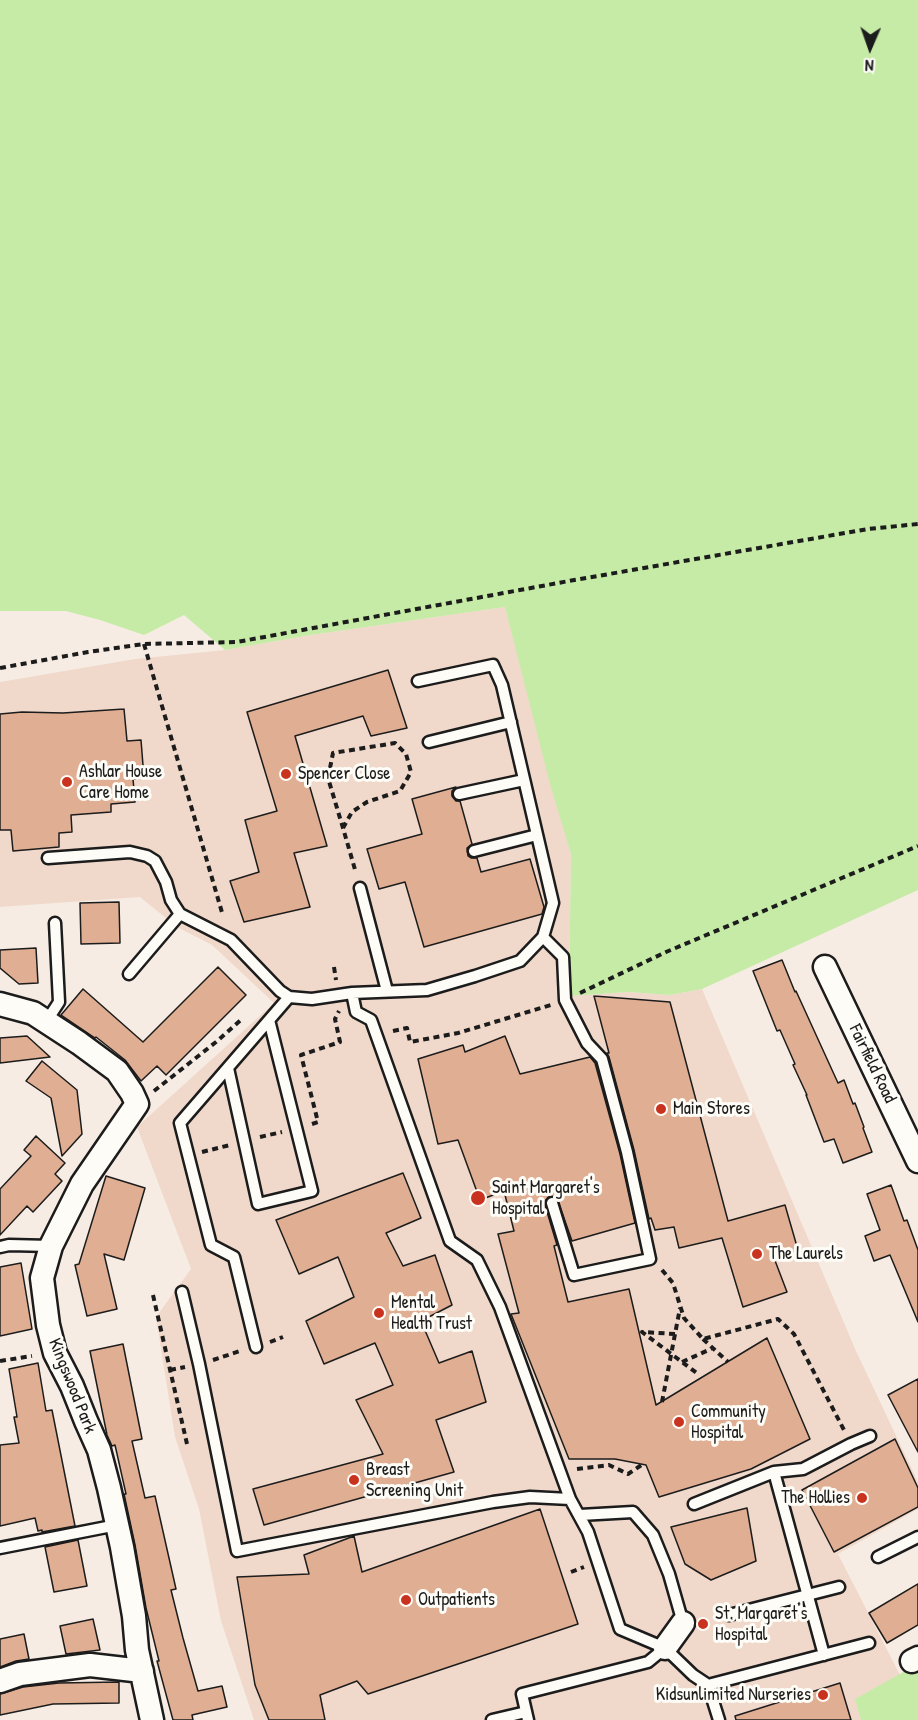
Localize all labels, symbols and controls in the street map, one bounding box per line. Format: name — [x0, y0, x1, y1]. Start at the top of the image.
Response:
north arrow — [840, 18, 900, 78]
text: N — [865, 55, 874, 77]
place label: Ashlar House Care Home — [79, 761, 162, 804]
place label: Spencer Close — [298, 763, 390, 785]
marker: Spencer Close — [279, 767, 293, 781]
marker: Ashlar House Care Home — [60, 775, 74, 789]
street label: Fairfield Road — [844, 1021, 900, 1107]
place label: Main Stores — [673, 1098, 750, 1120]
marker: Main Stores — [654, 1102, 668, 1116]
place label: Saint Margaret's Hospital — [492, 1177, 600, 1220]
marker: Saint Margaret's Hospital — [469, 1189, 487, 1207]
place label: The Laurels — [769, 1243, 843, 1265]
marker: The Laurels — [750, 1247, 764, 1261]
place label: Mental Health Trust — [391, 1292, 472, 1334]
marker: Mental Health Trust — [372, 1306, 386, 1320]
street label: Kingswood Park — [43, 1335, 101, 1437]
place label: Community Hospital — [691, 1401, 766, 1444]
marker: Community Hospital — [672, 1415, 686, 1429]
place label: Breast Screening Unit — [366, 1459, 463, 1502]
marker: Breast Screening Unit — [347, 1473, 361, 1487]
place label: The Hollies — [781, 1487, 850, 1509]
marker: The Hollies — [855, 1491, 869, 1505]
place label: Outpatients — [418, 1589, 495, 1611]
marker: Outpatients — [399, 1593, 413, 1607]
place label: St. Margaret's Hospital — [715, 1603, 807, 1646]
marker: St. Margaret's Hospital — [696, 1617, 710, 1631]
place label: Kidsunlimited Nurseries — [656, 1684, 811, 1706]
marker: Kidsunlimited Nurseries — [816, 1688, 830, 1702]

